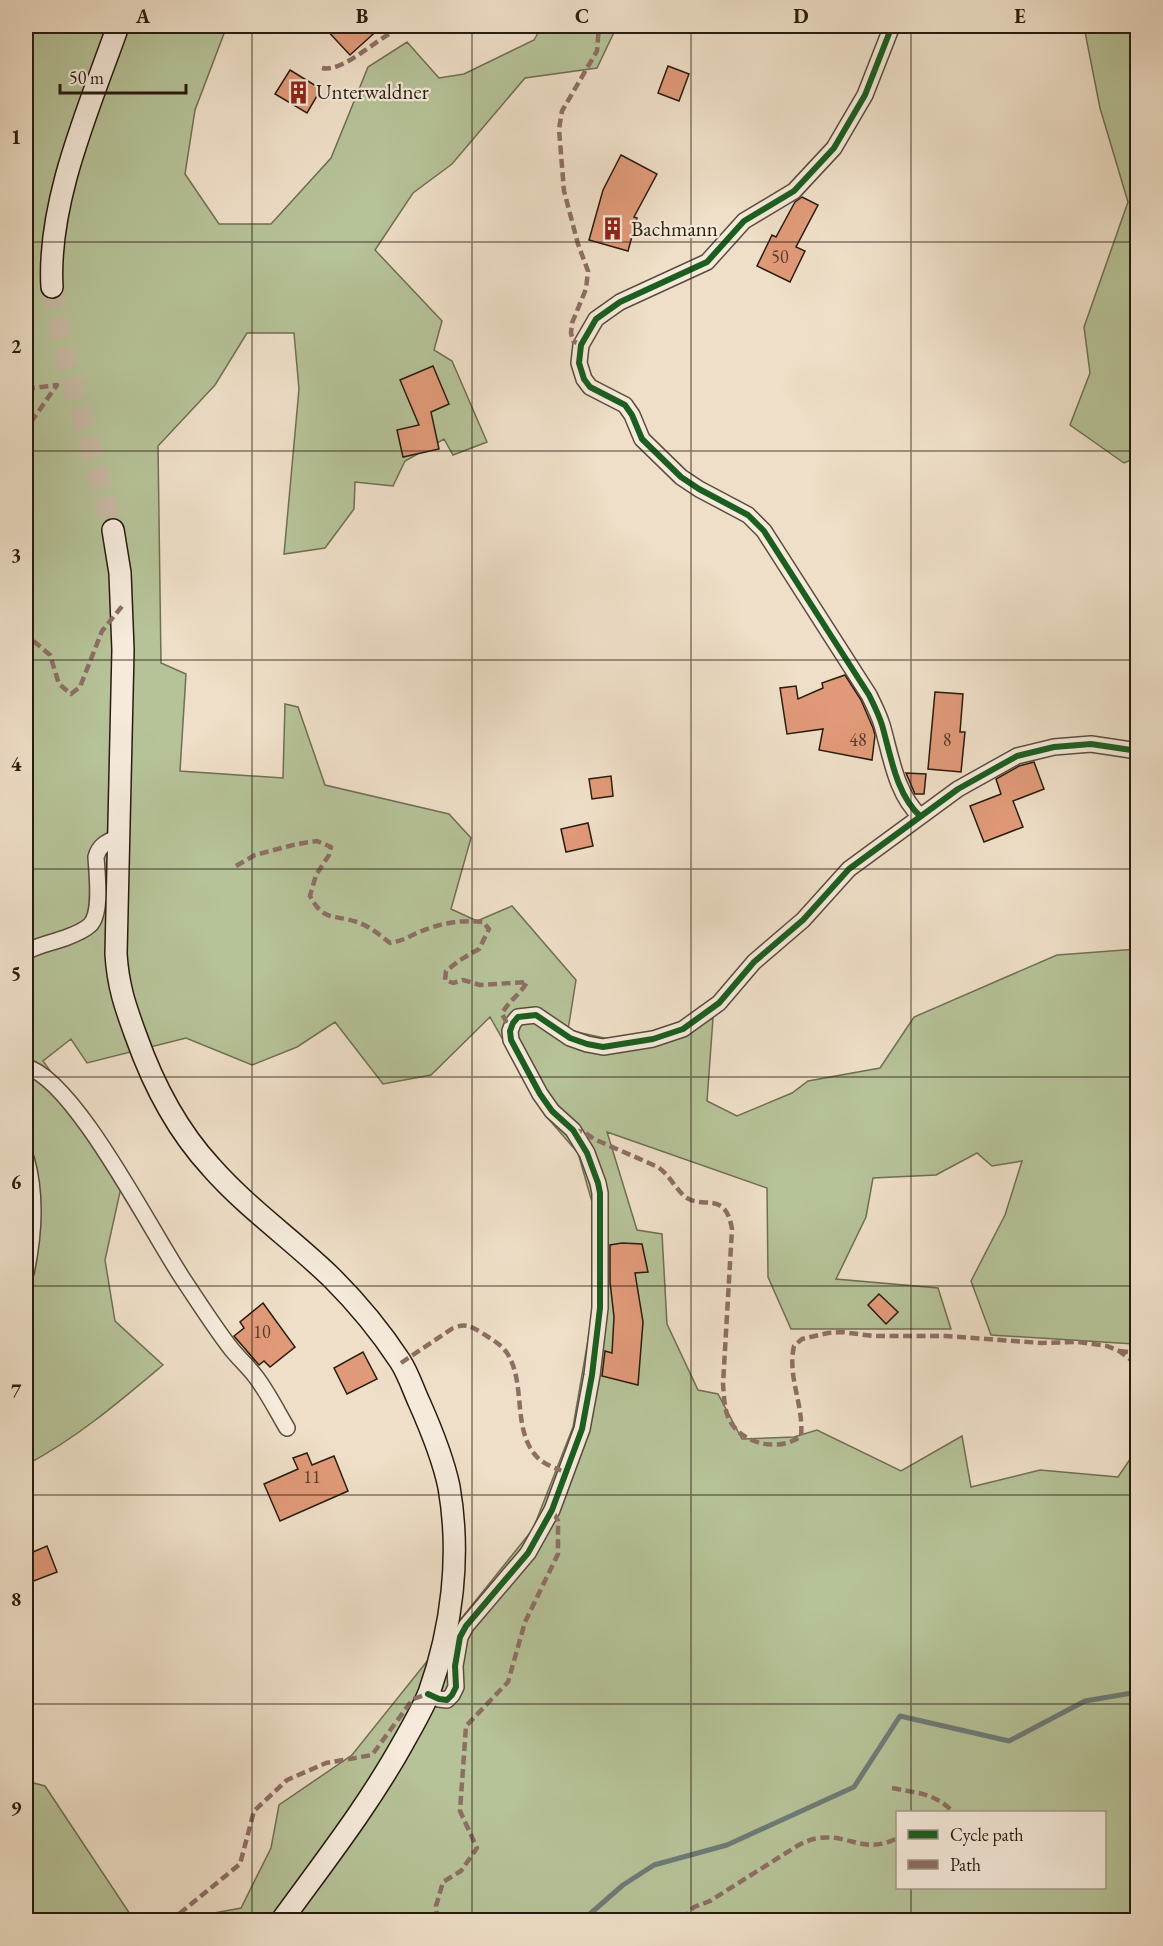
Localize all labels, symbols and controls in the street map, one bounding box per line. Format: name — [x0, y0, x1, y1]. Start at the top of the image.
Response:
text: A — [135, 3, 151, 29]
text: B — [356, 3, 368, 29]
text: C — [575, 3, 589, 29]
text: D — [793, 3, 809, 29]
text: E — [1014, 3, 1026, 29]
scale bar — [60, 57, 186, 95]
text: 50 m — [69, 66, 104, 89]
place label: Unterwaldner — [316, 78, 429, 105]
building icon: Unterwaldner — [285, 79, 311, 105]
text: 1 — [11, 124, 21, 150]
place label: Bachmann — [631, 215, 718, 242]
building icon: Bachmann — [600, 216, 626, 242]
house number: 50 — [771, 245, 789, 268]
text: 2 — [11, 333, 22, 359]
text: 3 — [11, 542, 21, 568]
house number: 48 — [849, 728, 867, 751]
house number: 8 — [943, 728, 951, 751]
text: 4 — [11, 751, 22, 777]
text: 5 — [11, 960, 21, 986]
text: 6 — [11, 1169, 22, 1195]
house number: 10 — [253, 1320, 271, 1343]
text: 7 — [11, 1378, 22, 1404]
house number: 11 — [303, 1465, 321, 1488]
text: 8 — [11, 1586, 21, 1612]
text: 9 — [11, 1795, 22, 1821]
legend — [896, 1811, 1106, 1889]
text: Cycle path — [950, 1823, 1024, 1846]
text: Path — [950, 1853, 981, 1876]

